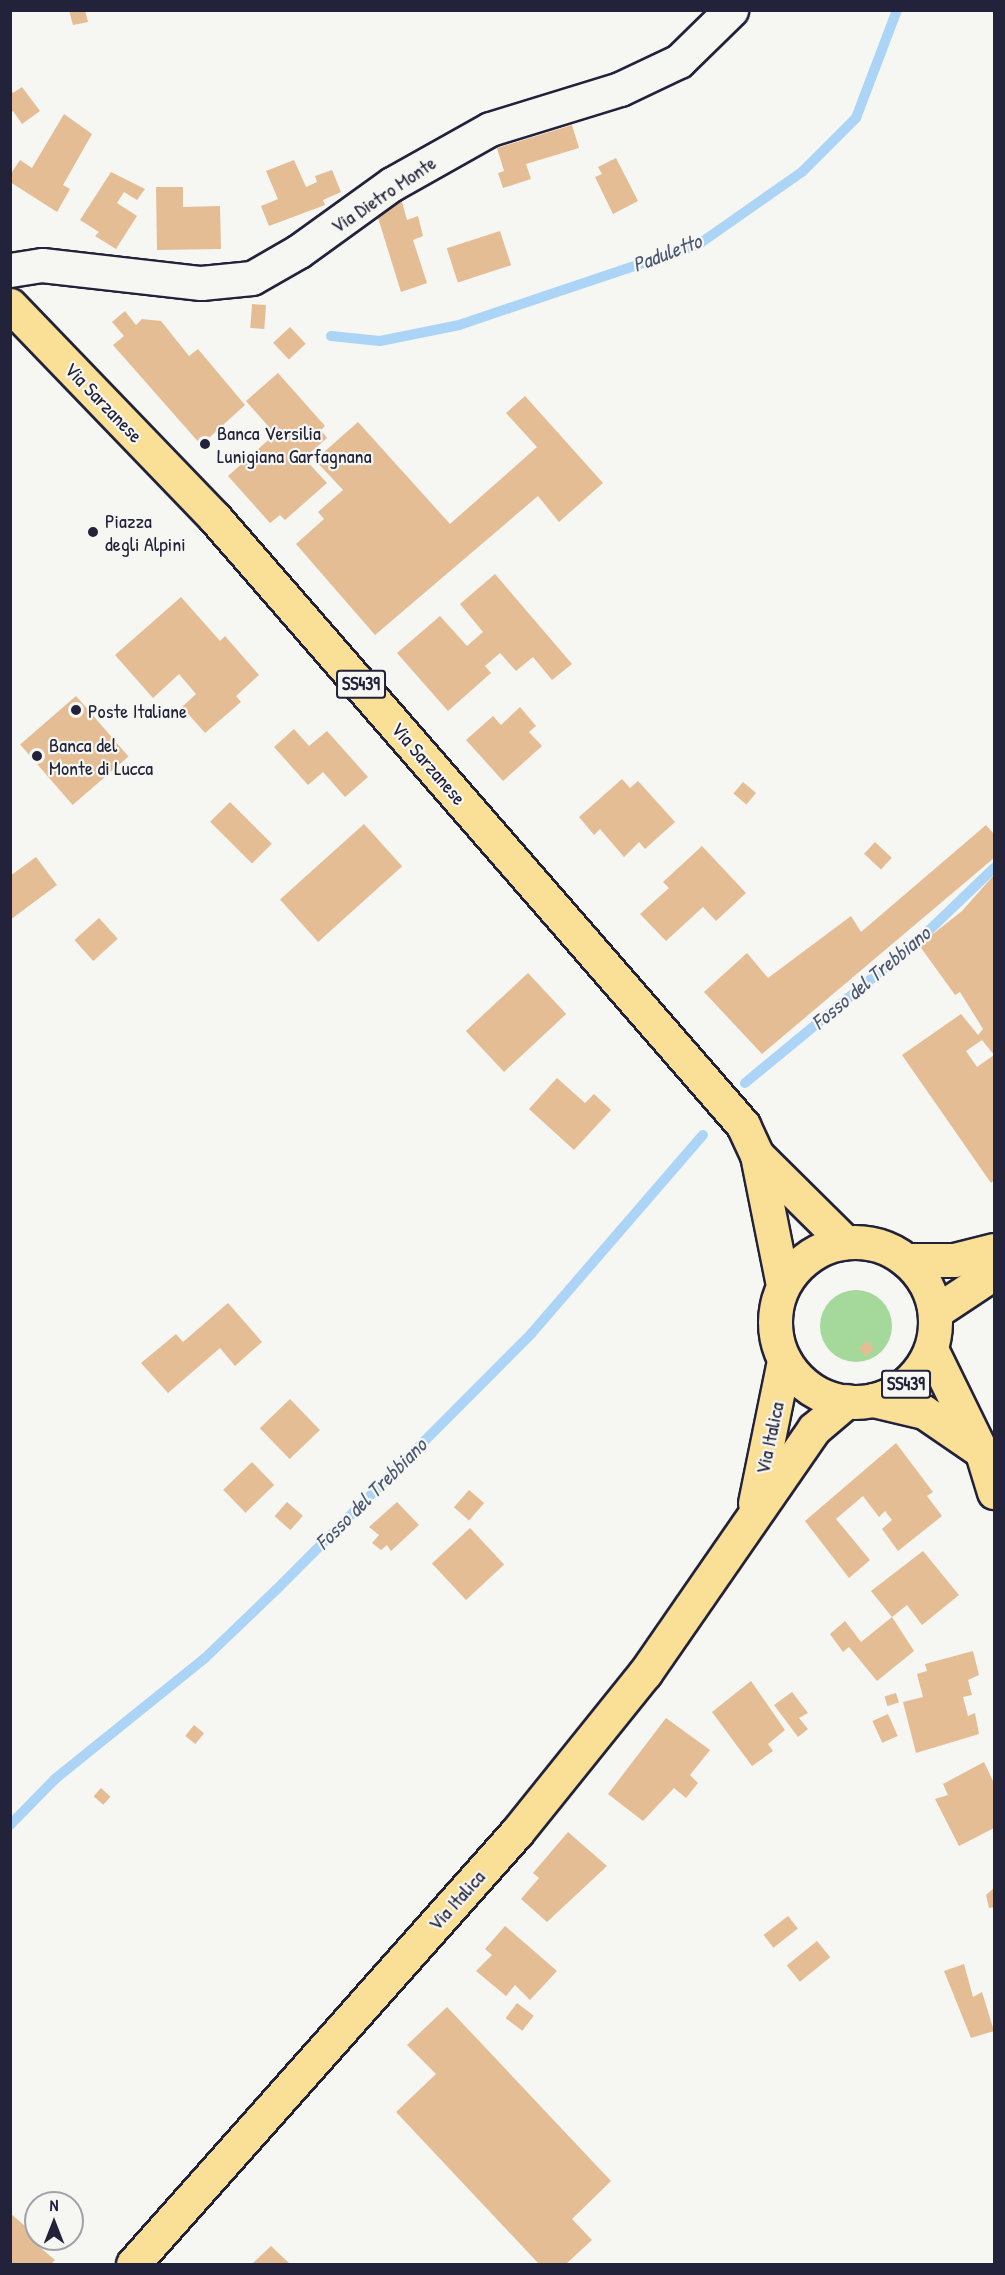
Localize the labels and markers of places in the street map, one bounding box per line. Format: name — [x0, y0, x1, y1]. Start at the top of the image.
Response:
place label: Banca Versilia Lunigiana Garfagnana — [217, 420, 371, 467]
marker: Banca Versilia Lunigiana Garfagnana — [198, 437, 212, 451]
place label: Piazza degli Alpini — [105, 508, 186, 555]
marker: Piazza degli Alpini — [86, 525, 100, 539]
place label: Poste Italiane — [88, 698, 187, 722]
marker: Poste Italiane — [69, 703, 83, 717]
place label: Banca del Monte di Lucca — [49, 732, 153, 779]
marker: Banca del Monte di Lucca — [30, 749, 44, 763]

